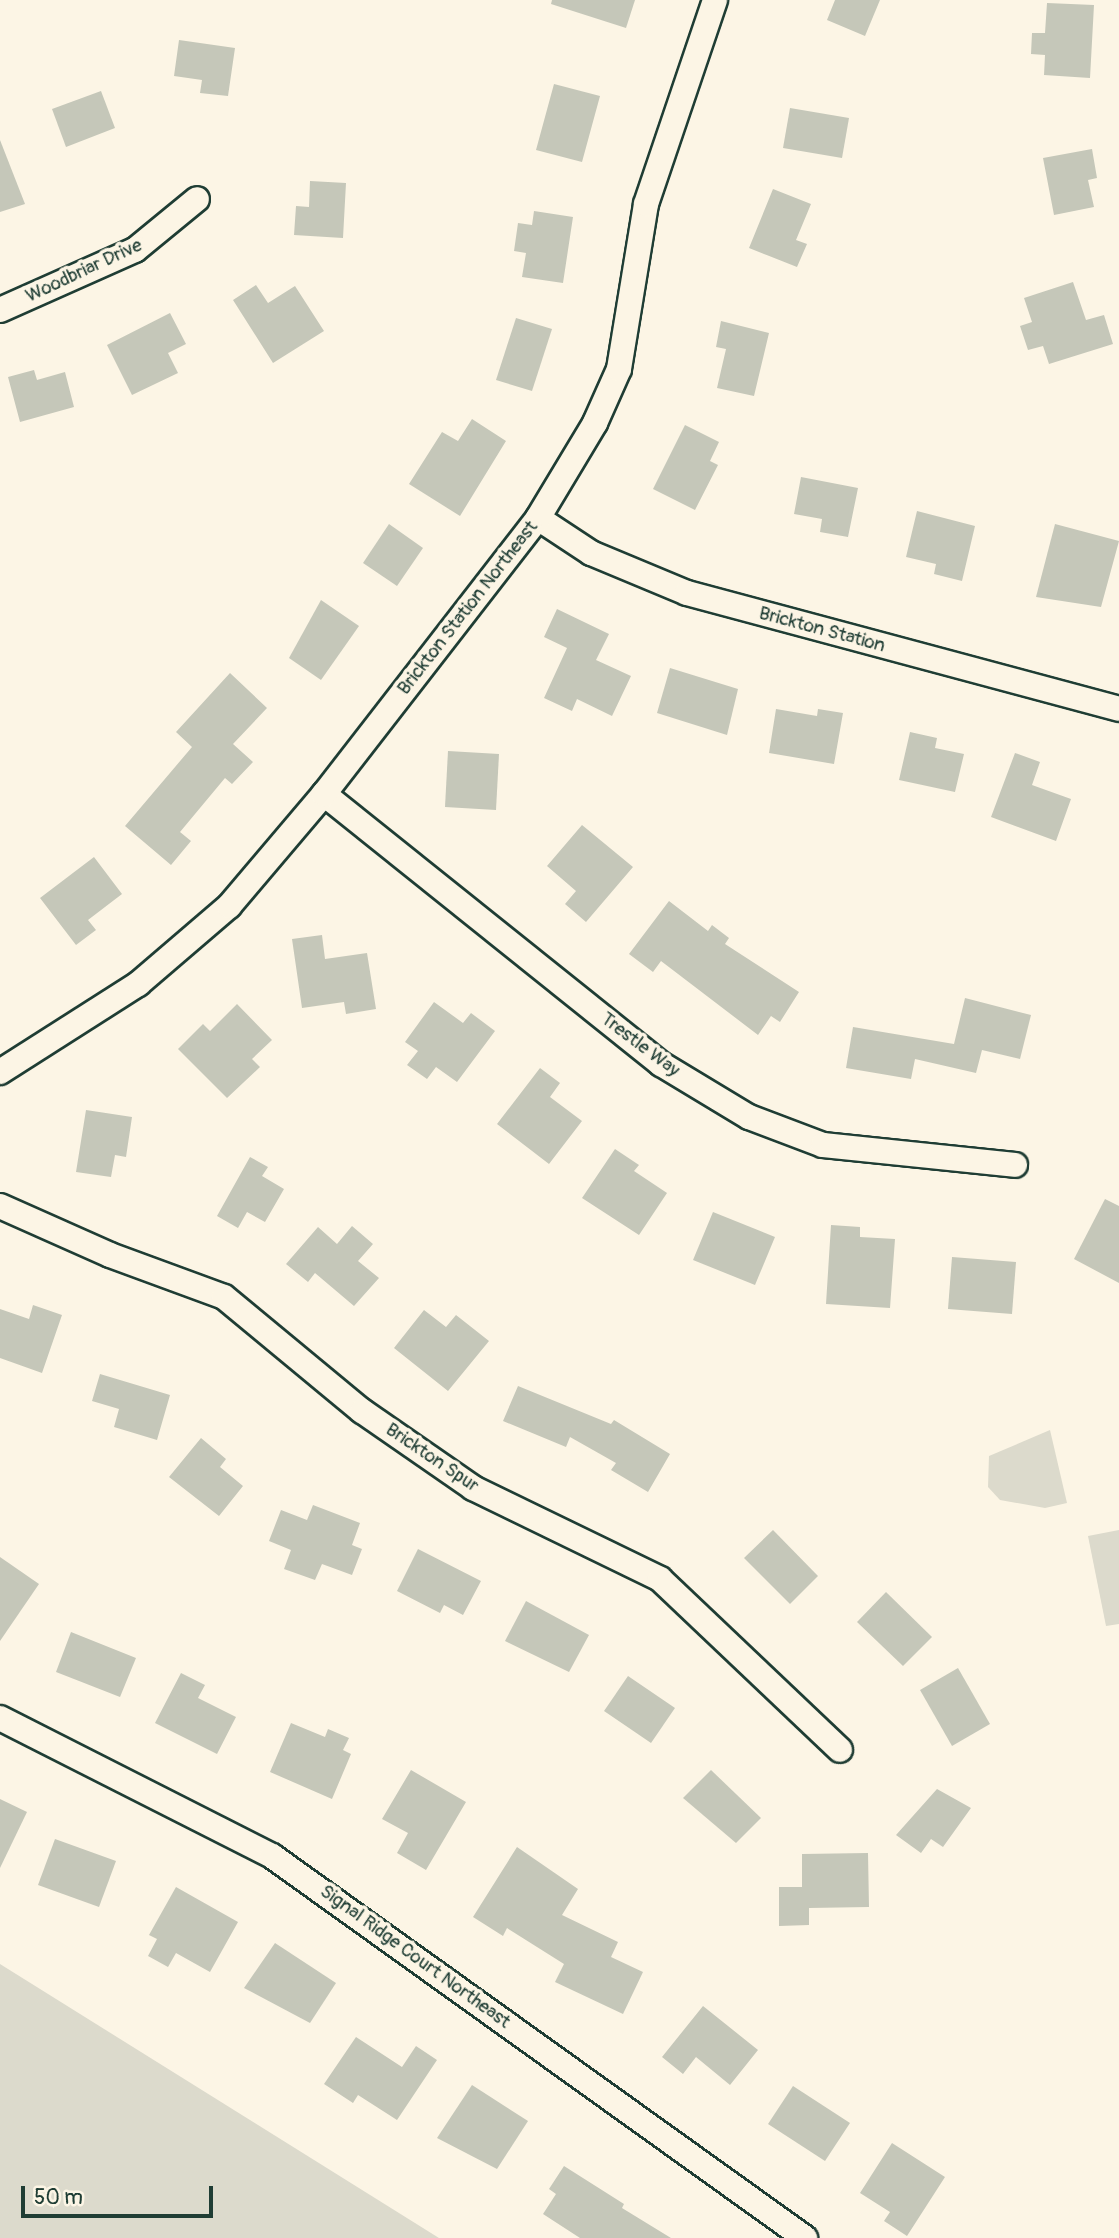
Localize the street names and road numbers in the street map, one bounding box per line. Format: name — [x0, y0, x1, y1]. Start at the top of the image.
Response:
street label: Woodbriar Drive — [22, 234, 146, 308]
street label: Brickton Station Northeast — [393, 516, 543, 700]
street label: Brickton Station — [756, 602, 888, 658]
street label: Trestle Way — [596, 1008, 684, 1082]
street label: Brickton Spur — [381, 1419, 483, 1497]
street label: Signal Ridge Court Northeast — [315, 1880, 515, 2034]

